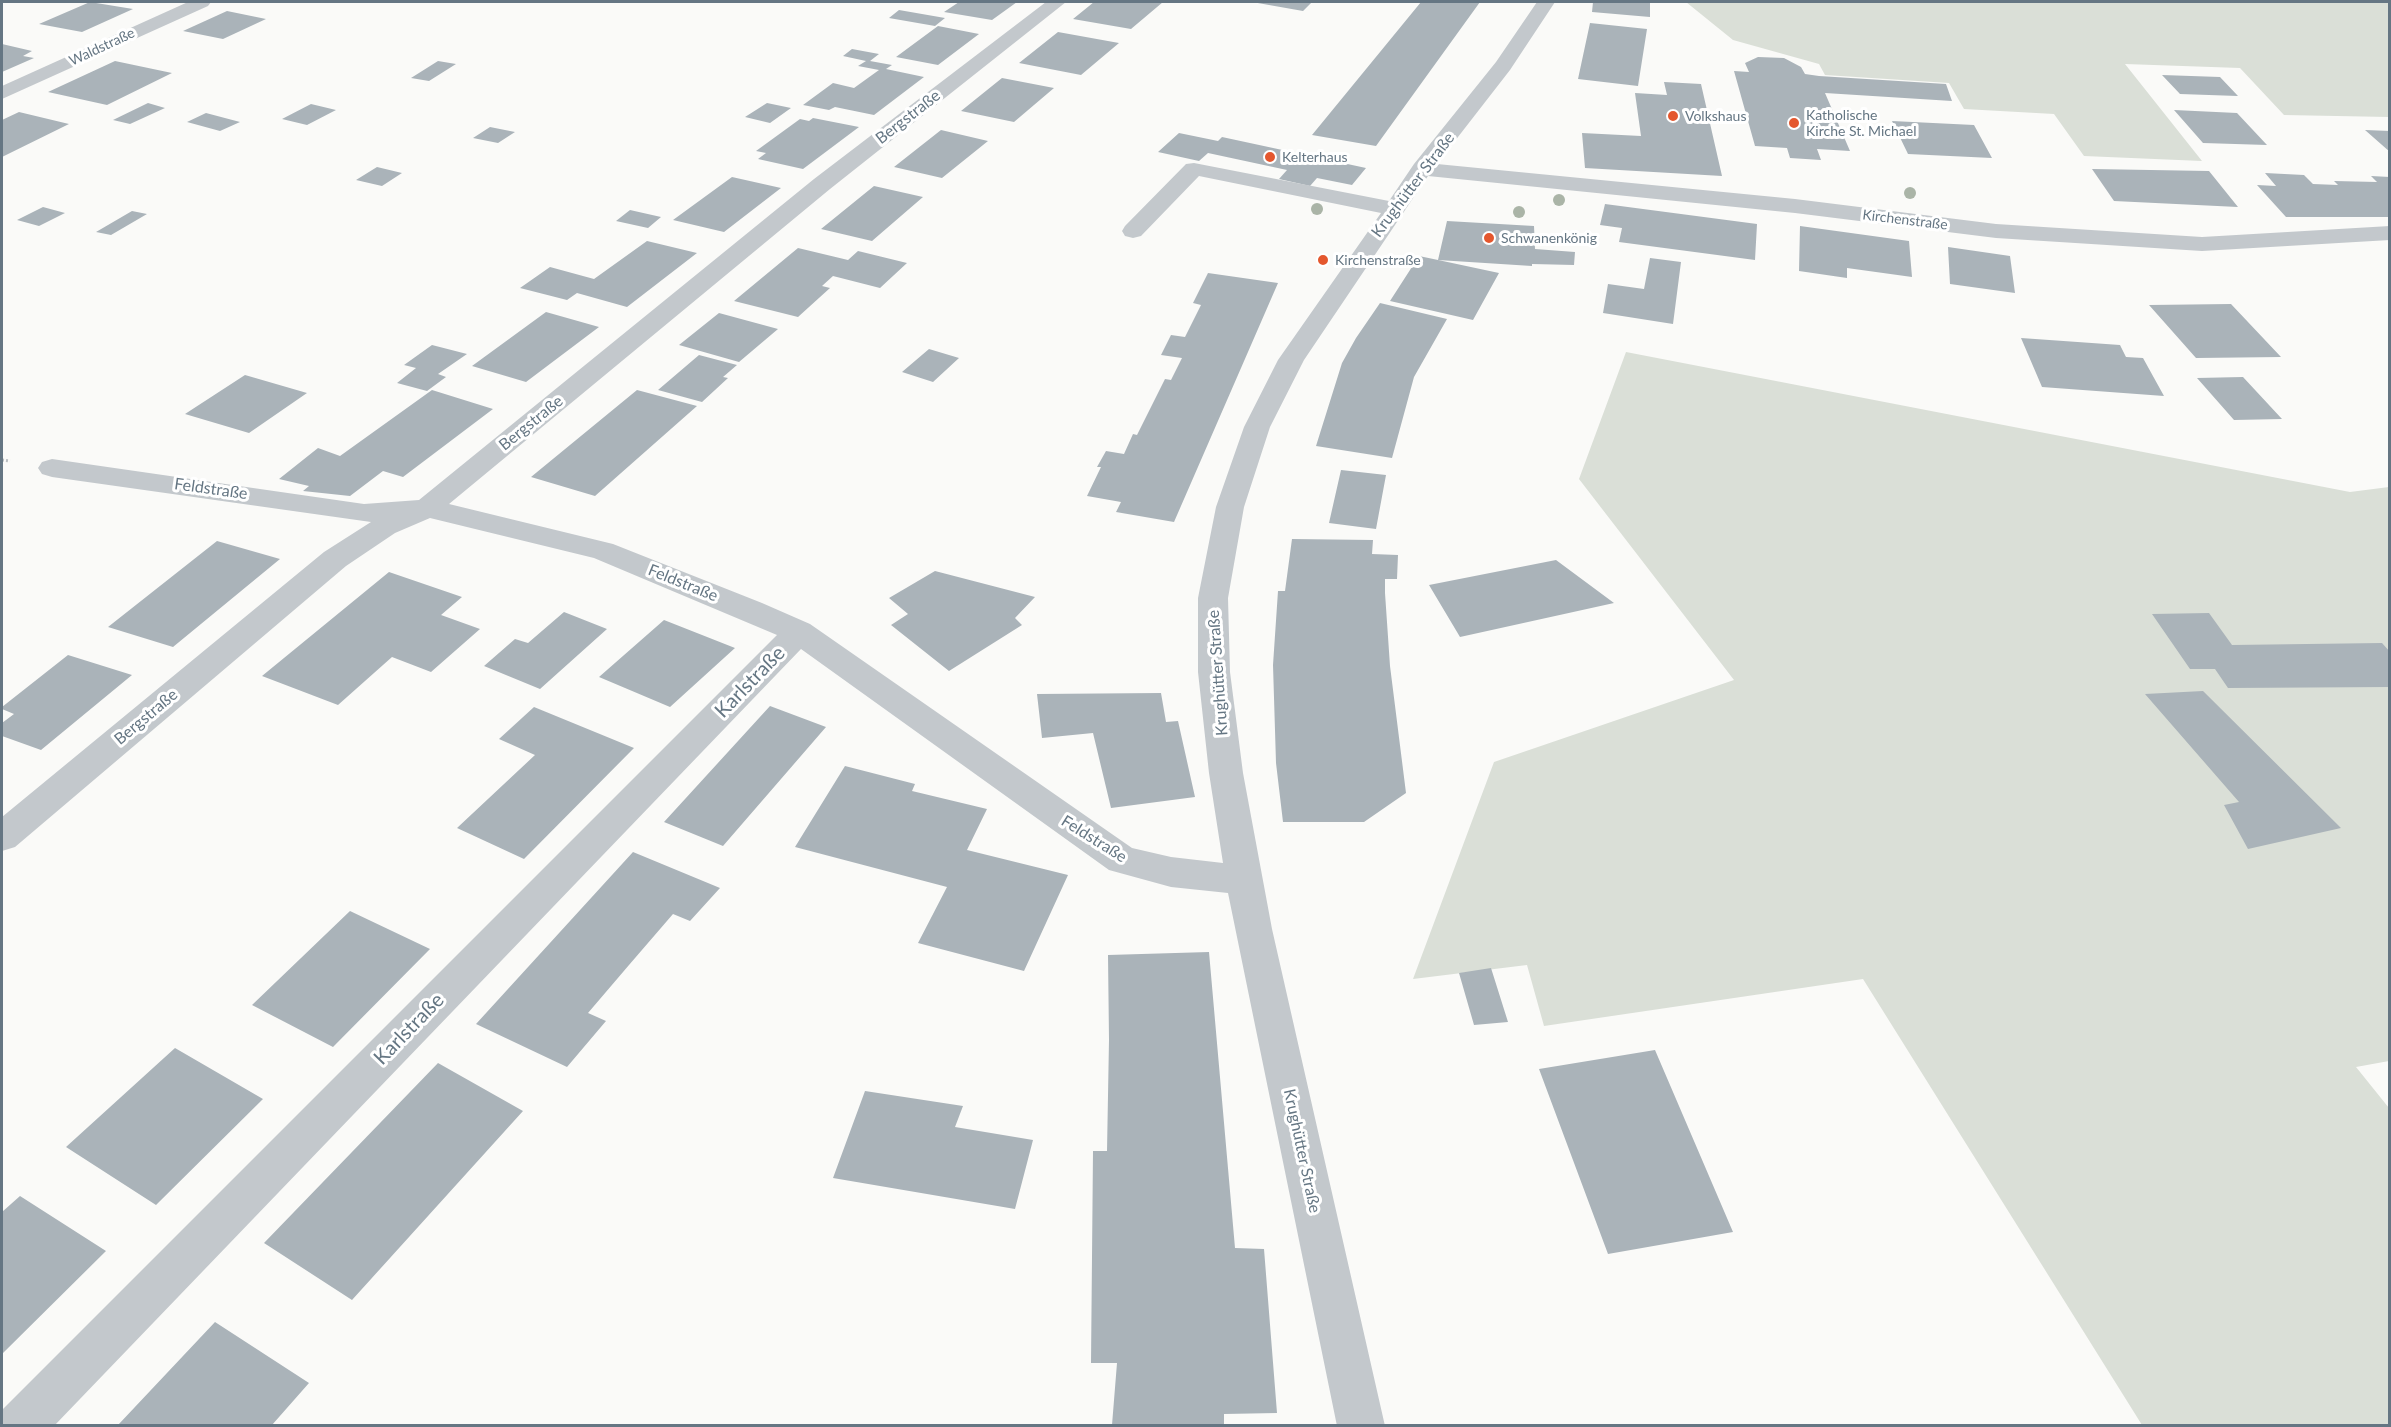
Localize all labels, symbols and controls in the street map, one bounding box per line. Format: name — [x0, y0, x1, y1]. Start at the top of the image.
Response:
street label: Waldstraße — [67, 25, 137, 69]
street label: Bergstraße — [872, 86, 944, 148]
place label: Katholische Kirche St. Michael — [1806, 107, 1917, 140]
place label: Volkshaus — [1685, 108, 1746, 124]
marker: Volkshaus — [1666, 109, 1680, 123]
marker: Katholische Kirche St. Michael — [1787, 116, 1801, 130]
street label: Krughütter Straße — [1367, 129, 1459, 241]
place label: Kelterhaus — [1282, 149, 1348, 165]
marker: Kelterhaus — [1263, 150, 1277, 164]
street label: Kirchenstraße — [1861, 206, 1949, 234]
place label: Schwanenkönig — [1501, 230, 1597, 246]
marker: Schwanenkönig — [1482, 231, 1496, 245]
place label: Kirchenstraße — [1335, 252, 1421, 268]
marker: Kirchenstraße — [1316, 253, 1330, 267]
street label: Bergstraße — [495, 391, 567, 455]
street label: Feldstraße — [173, 474, 249, 504]
street label: Feldstraße — [645, 560, 721, 606]
street label: Krughütter Straße — [1204, 609, 1232, 737]
street label: Karlstraße — [710, 641, 790, 723]
street label: Bergstraße — [110, 685, 182, 749]
street label: Feldstraße — [1058, 811, 1130, 867]
street label: Karlstraße — [369, 988, 449, 1070]
street label: Krughütter Straße — [1279, 1087, 1325, 1215]

